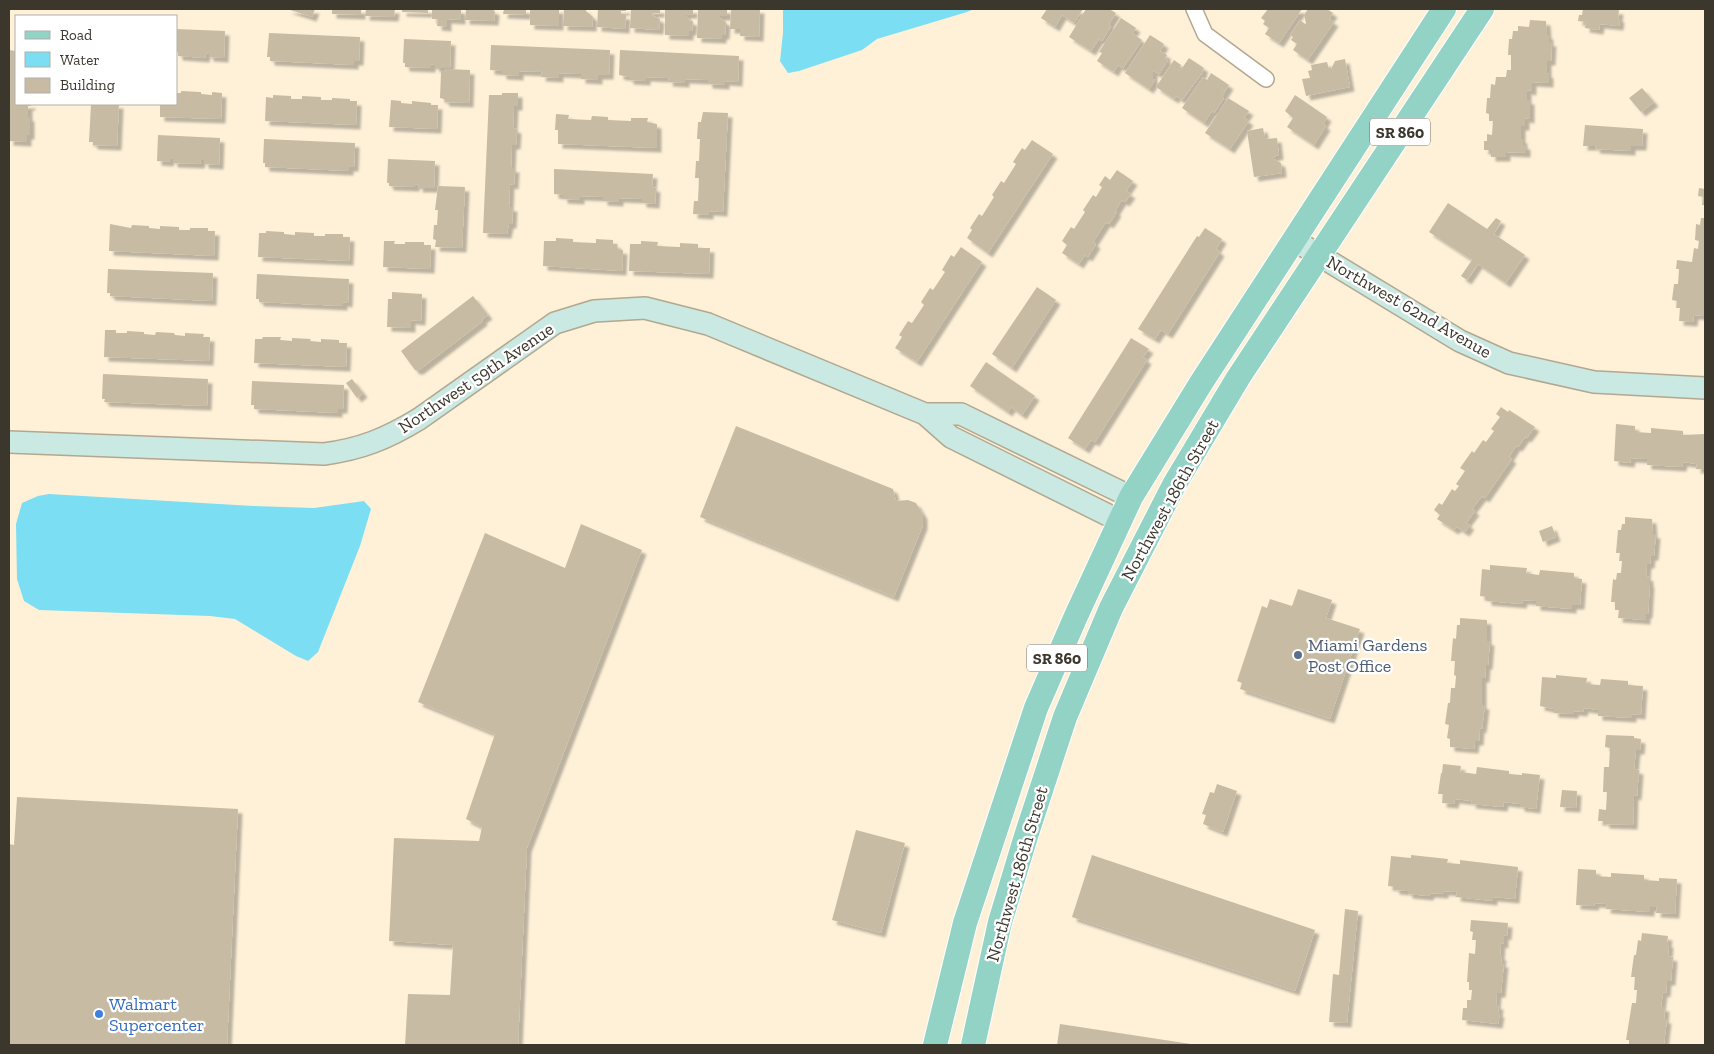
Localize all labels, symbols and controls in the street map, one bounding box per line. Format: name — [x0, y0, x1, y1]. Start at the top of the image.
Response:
legend — [15, 15, 178, 105]
text: Road — [60, 26, 93, 44]
text: Water — [60, 51, 100, 69]
text: Building — [60, 76, 115, 94]
road number: SR 860 — [1370, 118, 1430, 146]
street label: Northwest 62nd Avenue — [1323, 251, 1495, 363]
street label: Northwest 59th Avenue — [394, 318, 558, 438]
street label: Northwest 186th Street — [1116, 415, 1224, 585]
place label: Miami Gardens Post Office — [1308, 634, 1428, 677]
road number: SR 860 — [1027, 644, 1087, 671]
marker: Miami Gardens Post Office — [1292, 649, 1304, 661]
street label: Northwest 186th Street — [981, 784, 1053, 964]
place label: Walmart Supercenter — [109, 993, 204, 1036]
marker: Walmart Supercenter — [93, 1008, 105, 1020]

